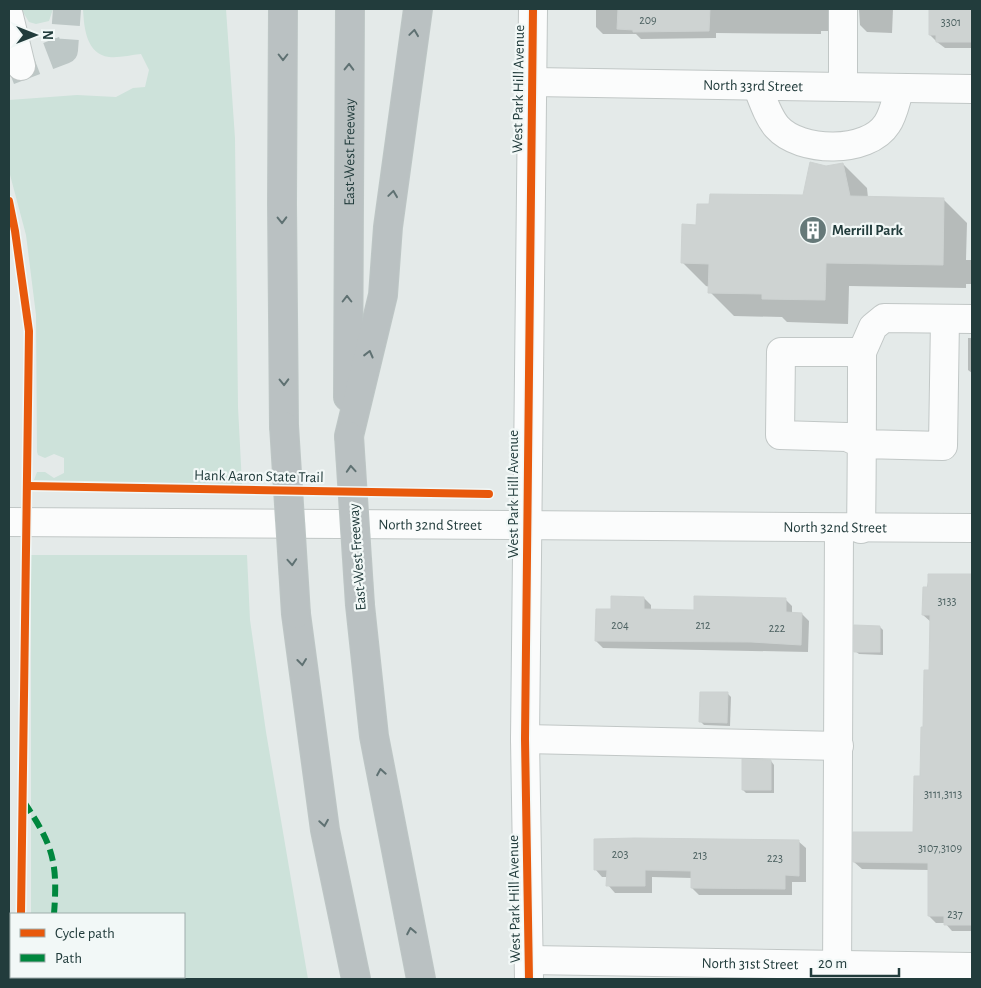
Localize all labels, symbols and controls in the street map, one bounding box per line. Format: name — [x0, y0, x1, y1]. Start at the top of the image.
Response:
north arrow — [10, 10, 60, 60]
house number: 209 — [639, 14, 657, 26]
house number: 3301 — [941, 16, 961, 28]
street label: West Park Hill Avenue — [510, 25, 527, 153]
one-way arrow — [409, 29, 419, 37]
text: N — [40, 30, 54, 40]
one-way arrow — [278, 54, 288, 62]
one-way arrow — [344, 63, 354, 70]
street label: North 33rd Street — [703, 78, 803, 94]
street label: East-West Freeway — [342, 98, 358, 206]
one-way arrow — [387, 190, 398, 198]
building icon: Merrill Park — [798, 215, 828, 245]
one-way arrow — [277, 216, 287, 224]
place label: Merrill Park — [832, 223, 903, 238]
one-way arrow — [342, 295, 352, 303]
one-way arrow — [363, 351, 373, 359]
one-way arrow — [279, 379, 289, 387]
street label: West Park Hill Avenue — [506, 430, 521, 558]
one-way arrow — [345, 465, 356, 473]
street label: Hank Aaron State Trail — [194, 468, 324, 485]
street label: East-West Freeway — [346, 502, 369, 611]
street label: North 32nd Street — [378, 517, 482, 533]
street label: North 32nd Street — [783, 520, 887, 535]
one-way arrow — [286, 558, 297, 566]
house number: 3133 — [938, 595, 957, 607]
house number: 204 — [611, 619, 629, 631]
house number: 212 — [695, 619, 711, 631]
house number: 222 — [769, 622, 786, 634]
one-way arrow — [296, 659, 307, 667]
one-way arrow — [376, 768, 386, 776]
house number: 3111,3113 — [924, 788, 962, 800]
one-way arrow — [319, 819, 329, 828]
street label: West Park Hill Avenue — [506, 835, 523, 963]
house number: 3107,3109 — [918, 842, 962, 854]
house number: 203 — [612, 848, 628, 860]
house number: 213 — [693, 849, 707, 861]
house number: 223 — [767, 852, 783, 864]
house number: 237 — [947, 908, 963, 920]
legend — [10, 913, 185, 978]
text: Cycle path — [55, 926, 115, 941]
one-way arrow — [407, 927, 417, 936]
scale bar — [811, 946, 898, 978]
text: Path — [55, 951, 82, 966]
street label: North 31st Street — [702, 956, 799, 972]
text: 20 m — [818, 956, 847, 971]

